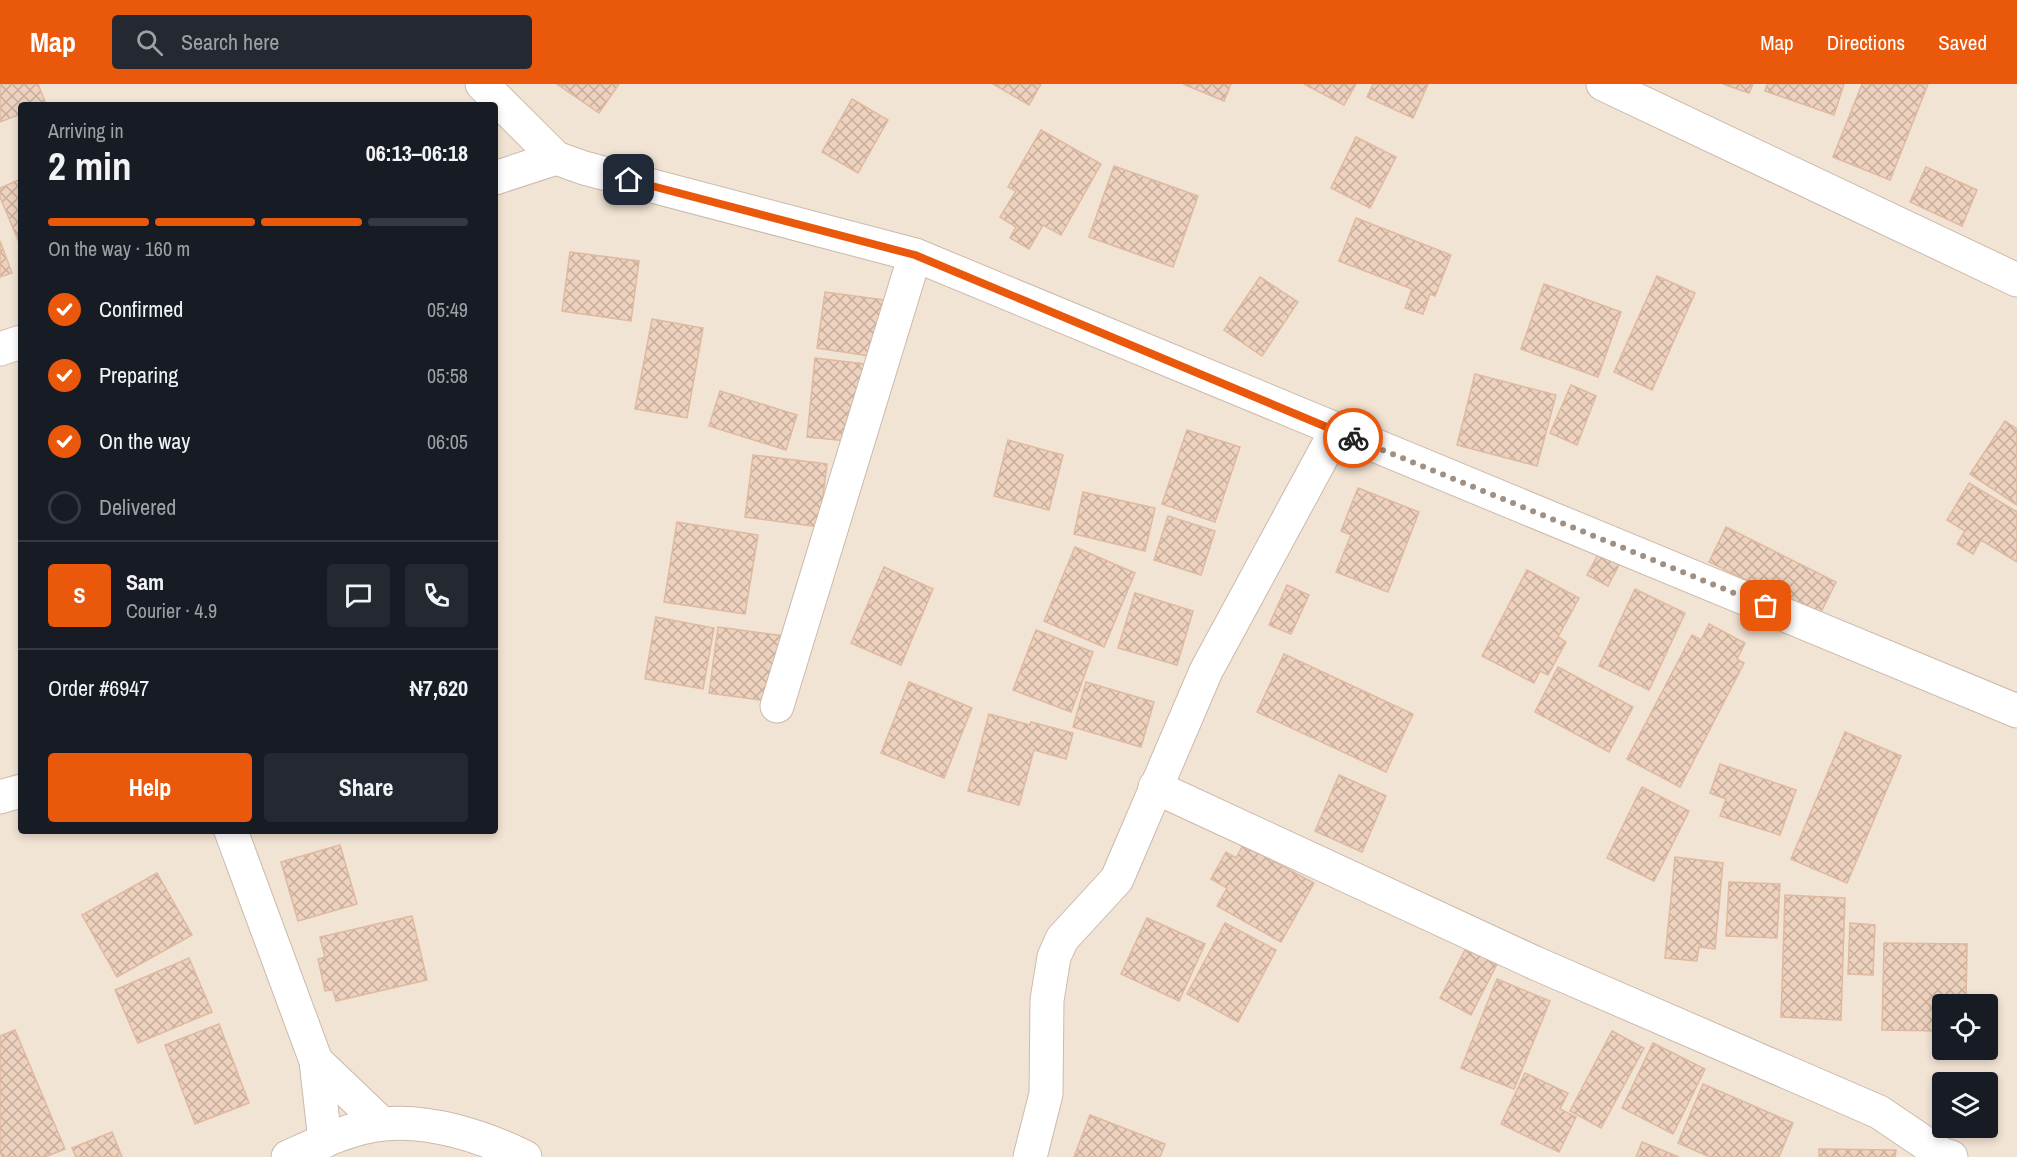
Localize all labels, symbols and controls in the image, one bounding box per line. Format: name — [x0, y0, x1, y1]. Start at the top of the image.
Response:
search box — [112, 15, 532, 69]
text: Map — [30, 23, 76, 61]
icon: search — [133, 26, 166, 59]
text: Search here — [181, 27, 279, 57]
text: Map — [1760, 28, 1794, 57]
text: Directions — [1827, 28, 1905, 57]
text: Saved — [1938, 28, 1987, 57]
text: Arriving in — [48, 117, 124, 144]
text: 06:13–06:18 — [366, 138, 468, 168]
text: 2 min — [48, 140, 132, 192]
pin — [603, 154, 654, 205]
icon: home — [612, 163, 645, 196]
text: On the way · 160 m — [48, 235, 190, 262]
icon: check — [48, 293, 81, 326]
text: Confirmed — [99, 294, 183, 324]
text: 05:49 — [427, 296, 468, 323]
icon: check — [48, 359, 81, 392]
text: Preparing — [99, 360, 178, 390]
text: 05:58 — [427, 362, 468, 389]
courier — [1323, 408, 1383, 468]
icon: bike — [1337, 422, 1370, 455]
icon: check — [48, 425, 81, 458]
text: On the way — [99, 426, 190, 456]
text: 06:05 — [427, 428, 468, 455]
text: Delivered — [99, 492, 176, 522]
button: chat — [327, 564, 390, 627]
button: phone — [405, 564, 468, 627]
text: Sam — [126, 567, 164, 597]
text: S — [73, 580, 86, 610]
pin — [1740, 580, 1791, 631]
icon: bag — [1749, 589, 1782, 622]
text: Courier · 4.9 — [126, 597, 217, 624]
text: Order #6947 — [48, 673, 149, 703]
text: ₦7,620 — [410, 673, 468, 703]
button: Help — [48, 753, 252, 822]
button: Share — [264, 753, 468, 822]
map controls — [1932, 994, 1998, 1138]
button: locate — [1932, 994, 1998, 1060]
button: layers — [1932, 1072, 1998, 1138]

